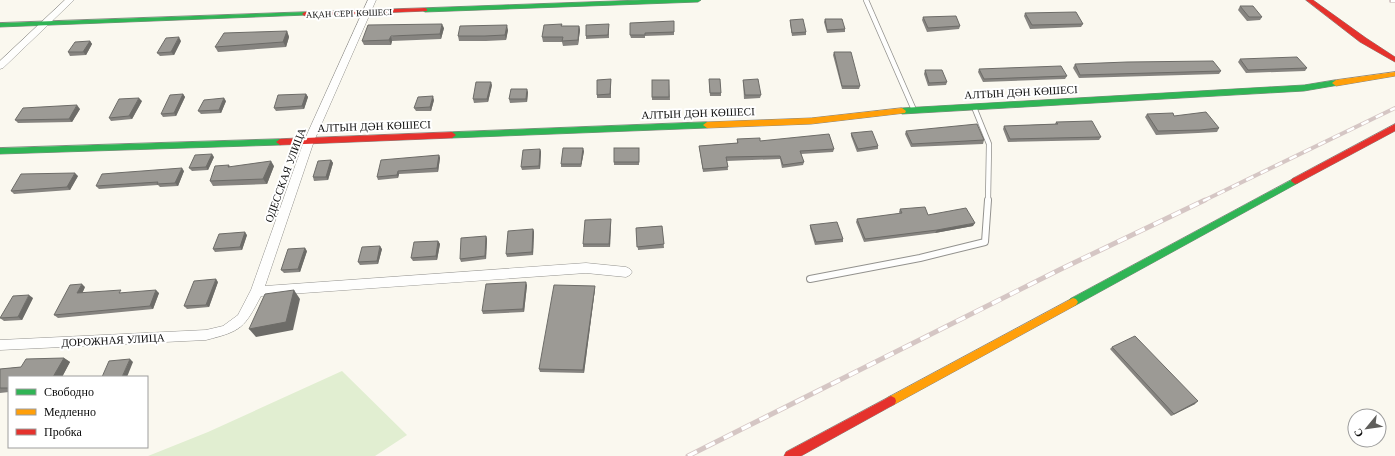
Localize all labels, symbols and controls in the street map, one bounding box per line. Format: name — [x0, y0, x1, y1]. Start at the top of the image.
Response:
street label: АҚАН СЕРІ КӨШЕСІ — [306, 6, 392, 20]
street label: АЛТЫН ДӘН КӨШЕСІ — [964, 82, 1078, 102]
street label: АЛТЫН ДӘН КӨШЕСІ — [641, 104, 755, 122]
street label: АЛТЫН ДӘН КӨШЕСІ — [317, 117, 431, 135]
street label: ОДЕССКАЯ УЛИЦА — [261, 126, 309, 224]
street label: ДОРОЖНАЯ УЛИЦА — [61, 330, 165, 350]
legend — [8, 376, 148, 448]
text: Свободно — [44, 384, 94, 399]
text: Медленно — [44, 404, 96, 419]
north arrow — [1347, 408, 1387, 448]
text: Пробка — [44, 424, 82, 439]
text: С — [1350, 426, 1366, 440]

